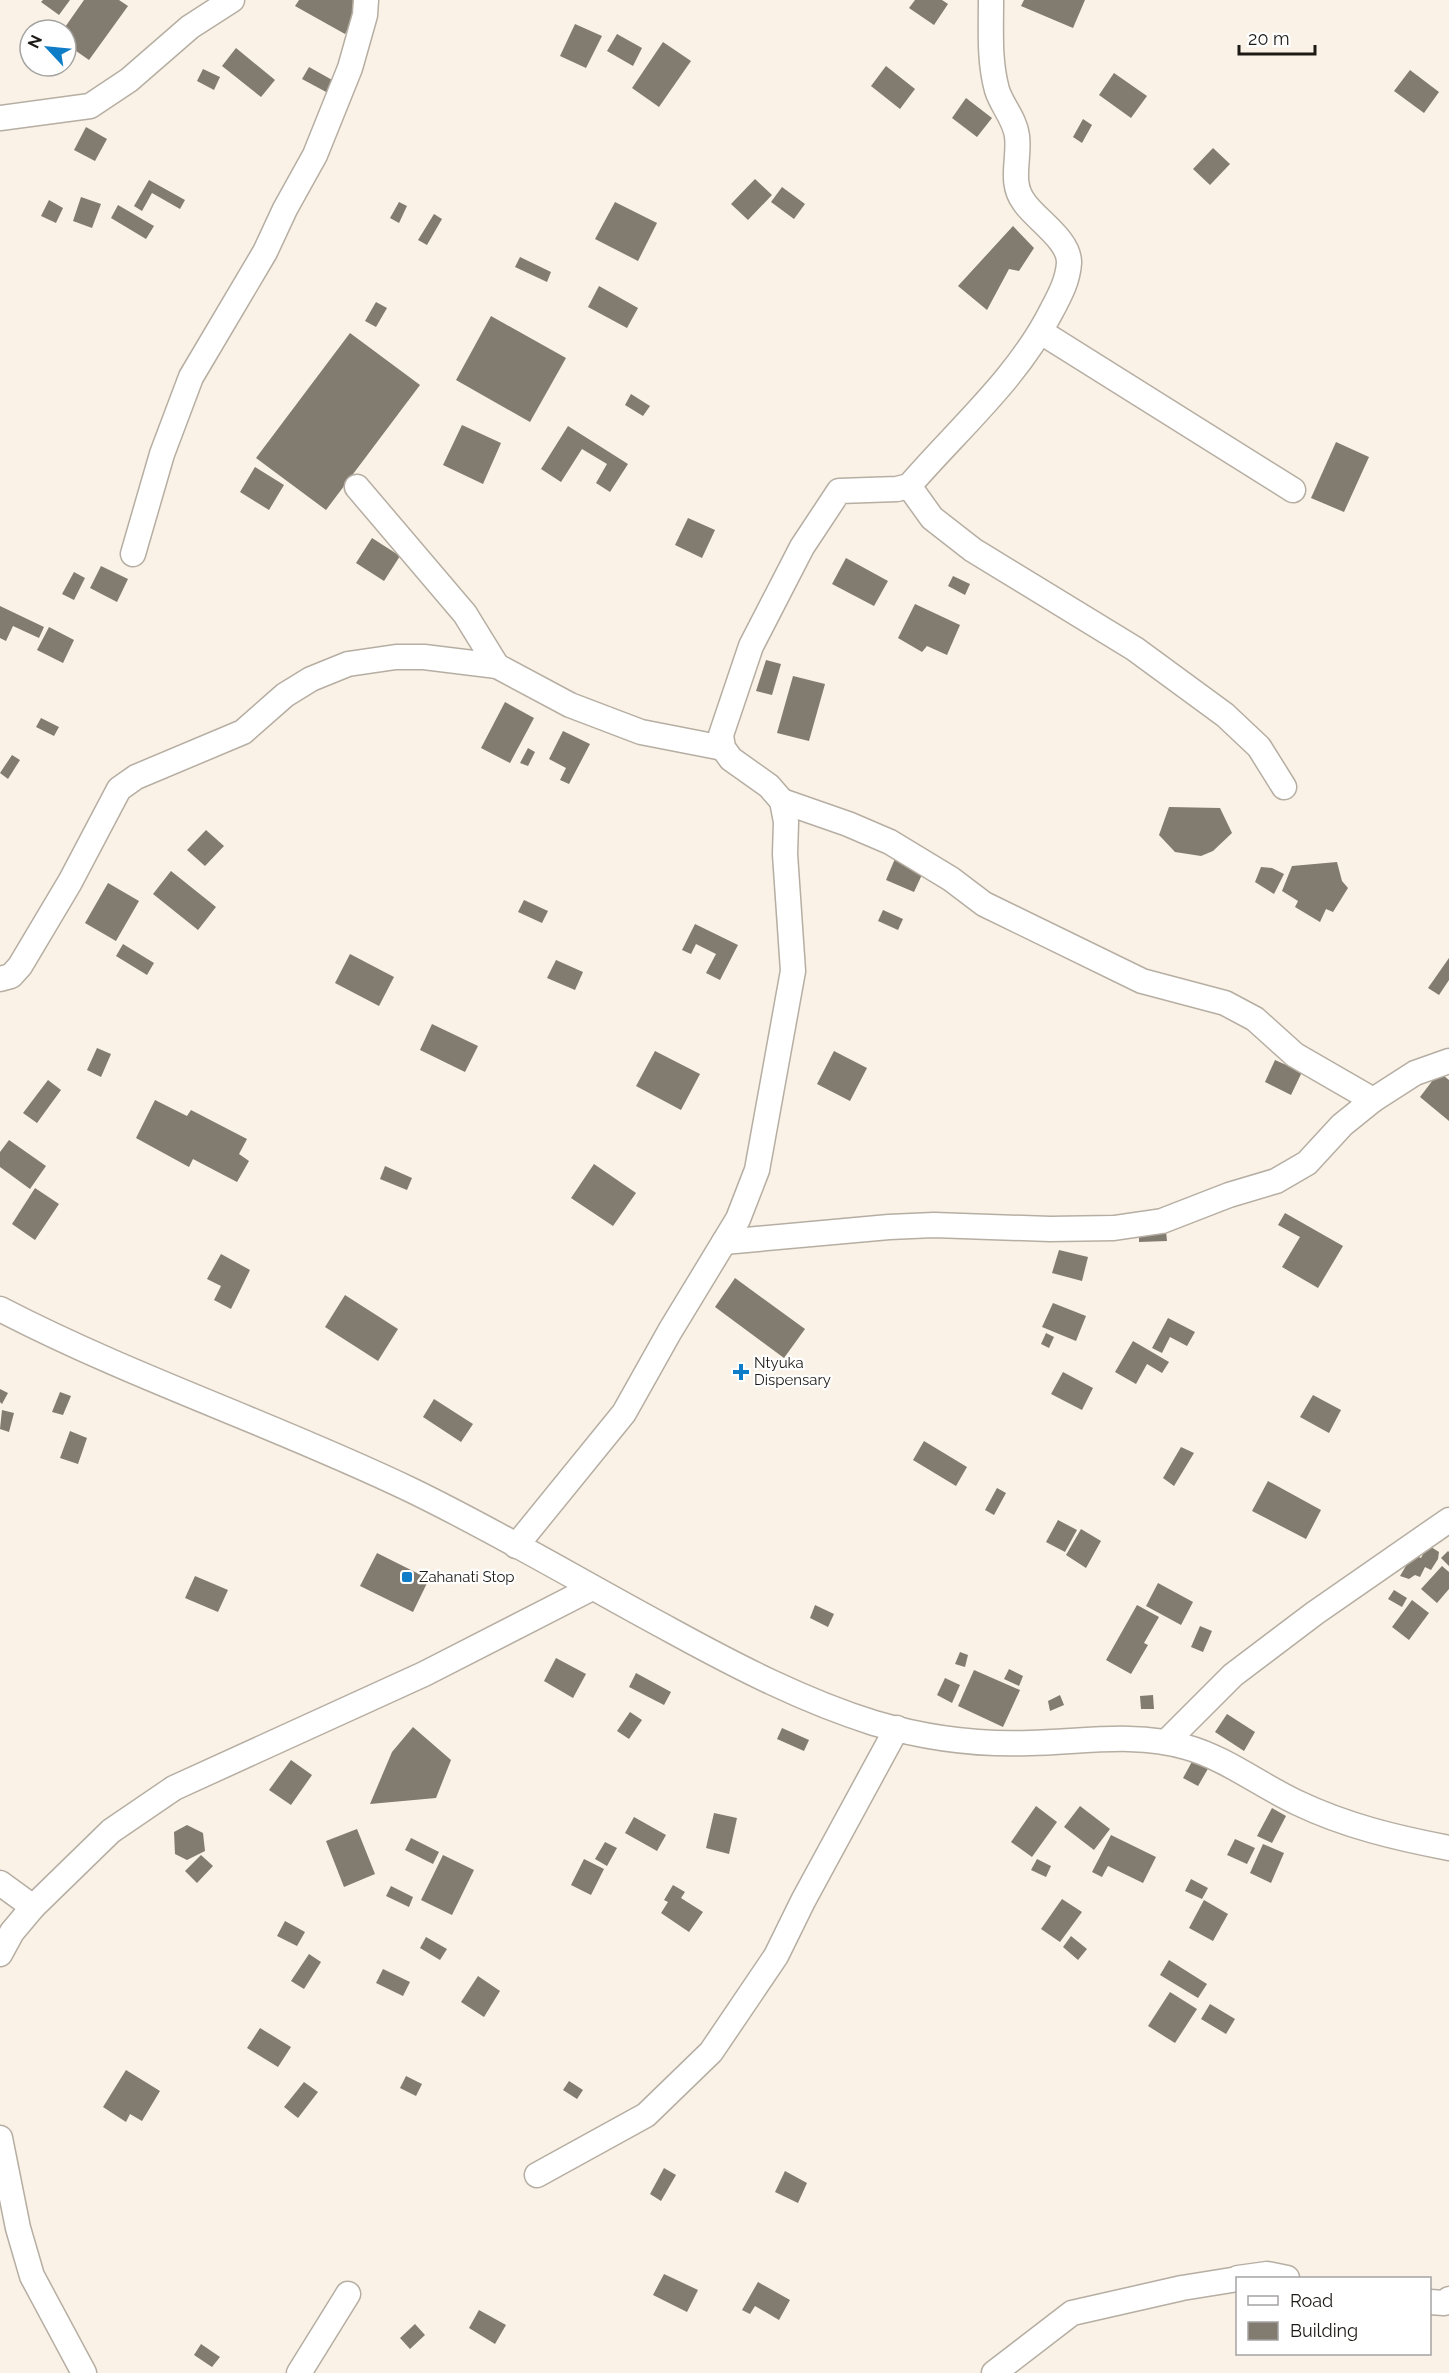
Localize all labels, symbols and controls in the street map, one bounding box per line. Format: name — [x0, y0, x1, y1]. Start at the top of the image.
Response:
north arrow — [18, 18, 78, 78]
scale bar — [1239, 18, 1316, 56]
text: 20 m — [1248, 28, 1290, 49]
text: N — [24, 32, 46, 51]
place label: Ntyuka Dispensary — [754, 1354, 831, 1389]
marker: Ntyuka Dispensary — [732, 1363, 750, 1381]
place label: Zahanati Stop — [419, 1568, 515, 1586]
marker: Zahanati Stop — [400, 1570, 414, 1584]
legend — [1236, 2277, 1431, 2355]
text: Road — [1290, 2290, 1333, 2311]
text: Building — [1290, 2320, 1358, 2341]

